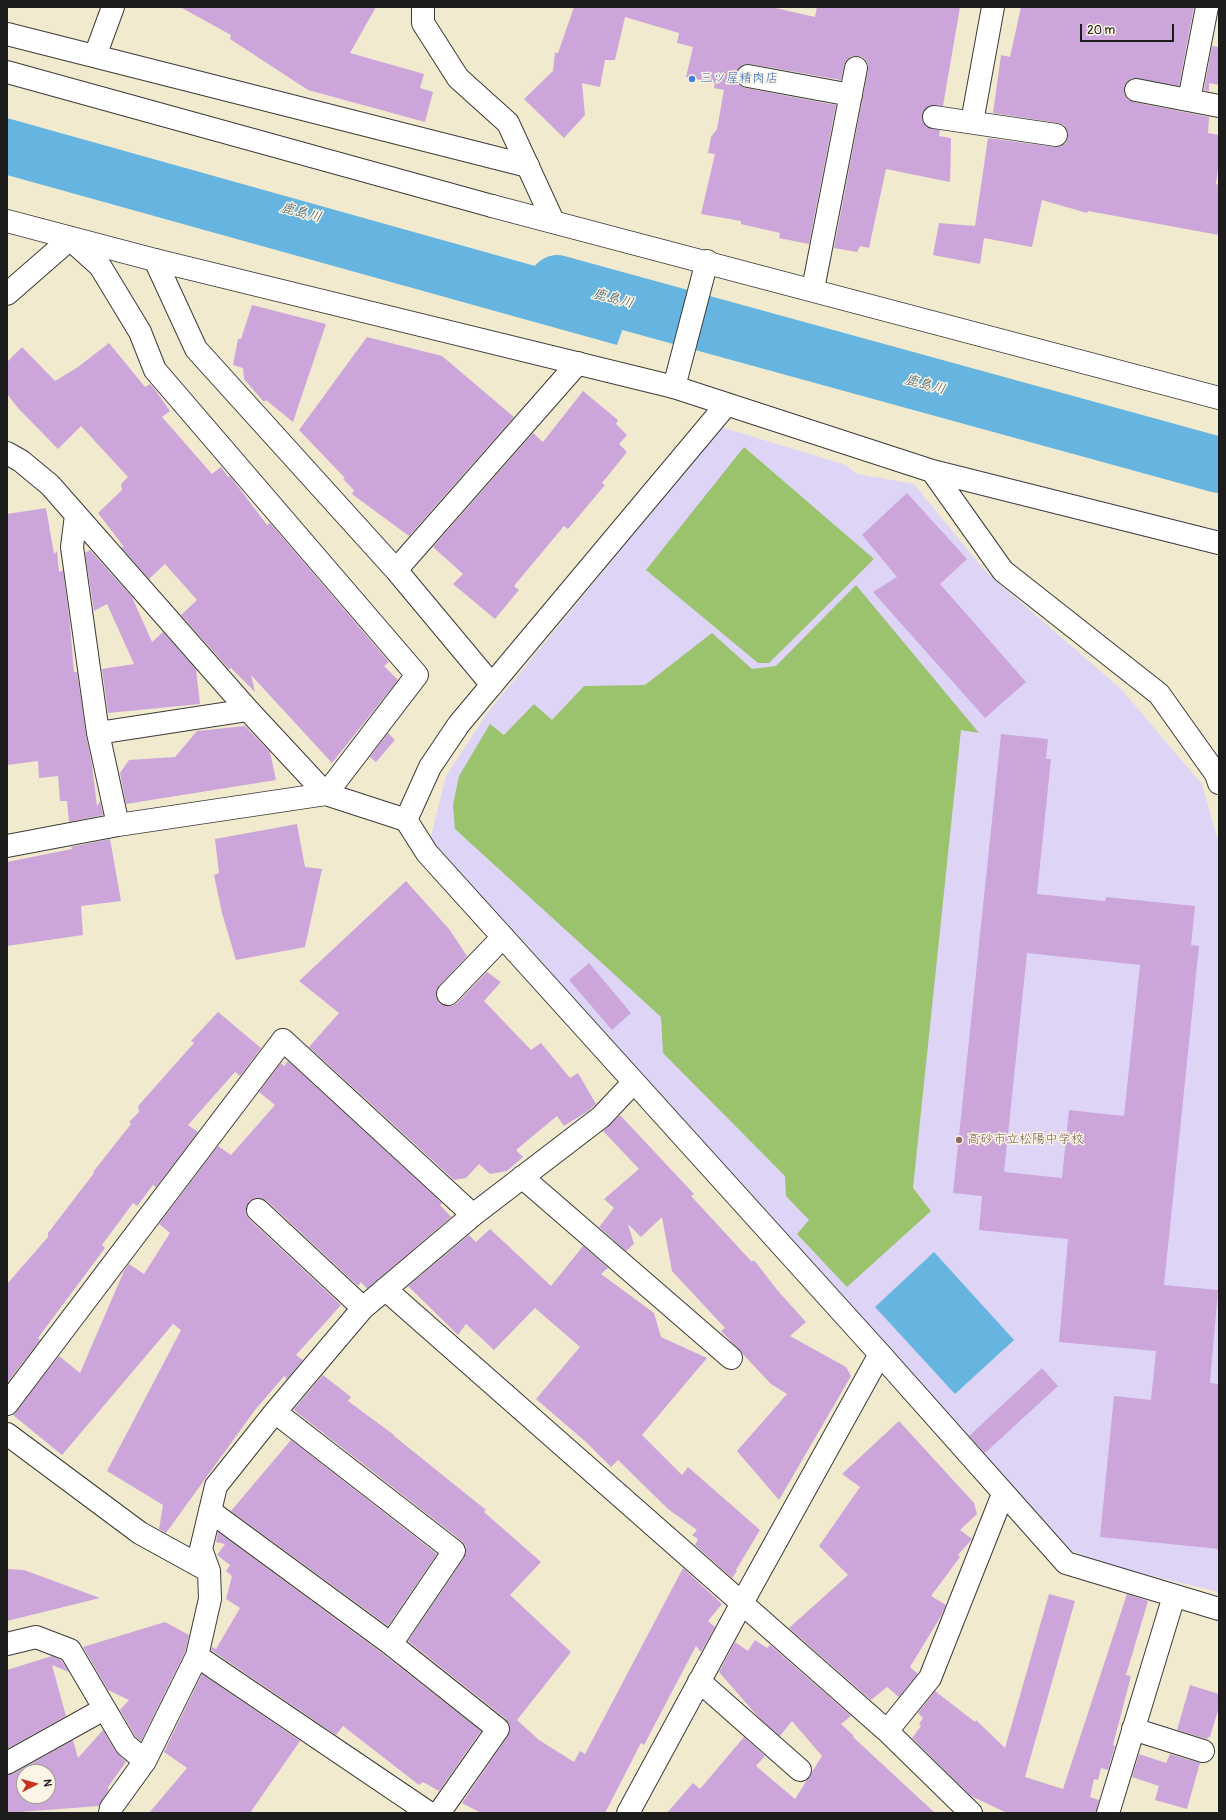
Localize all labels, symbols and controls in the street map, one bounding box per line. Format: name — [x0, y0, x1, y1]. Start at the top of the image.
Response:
scale bar — [1082, 16, 1176, 42]
text: 20 m — [1087, 23, 1115, 38]
place label: 三ツ屋精肉店 — [700, 71, 778, 87]
marker: 三ツ屋精肉店 — [687, 74, 697, 84]
water label: 鹿島川 — [279, 199, 323, 227]
water label: 鹿島川 — [591, 285, 635, 313]
water label: 鹿島川 — [903, 371, 947, 399]
place label: 高砂市立松陽中学校 — [967, 1132, 1084, 1148]
marker: 高砂市立松陽中学校 — [954, 1135, 964, 1145]
north arrow — [16, 1764, 56, 1804]
text: N — [41, 1778, 54, 1787]

